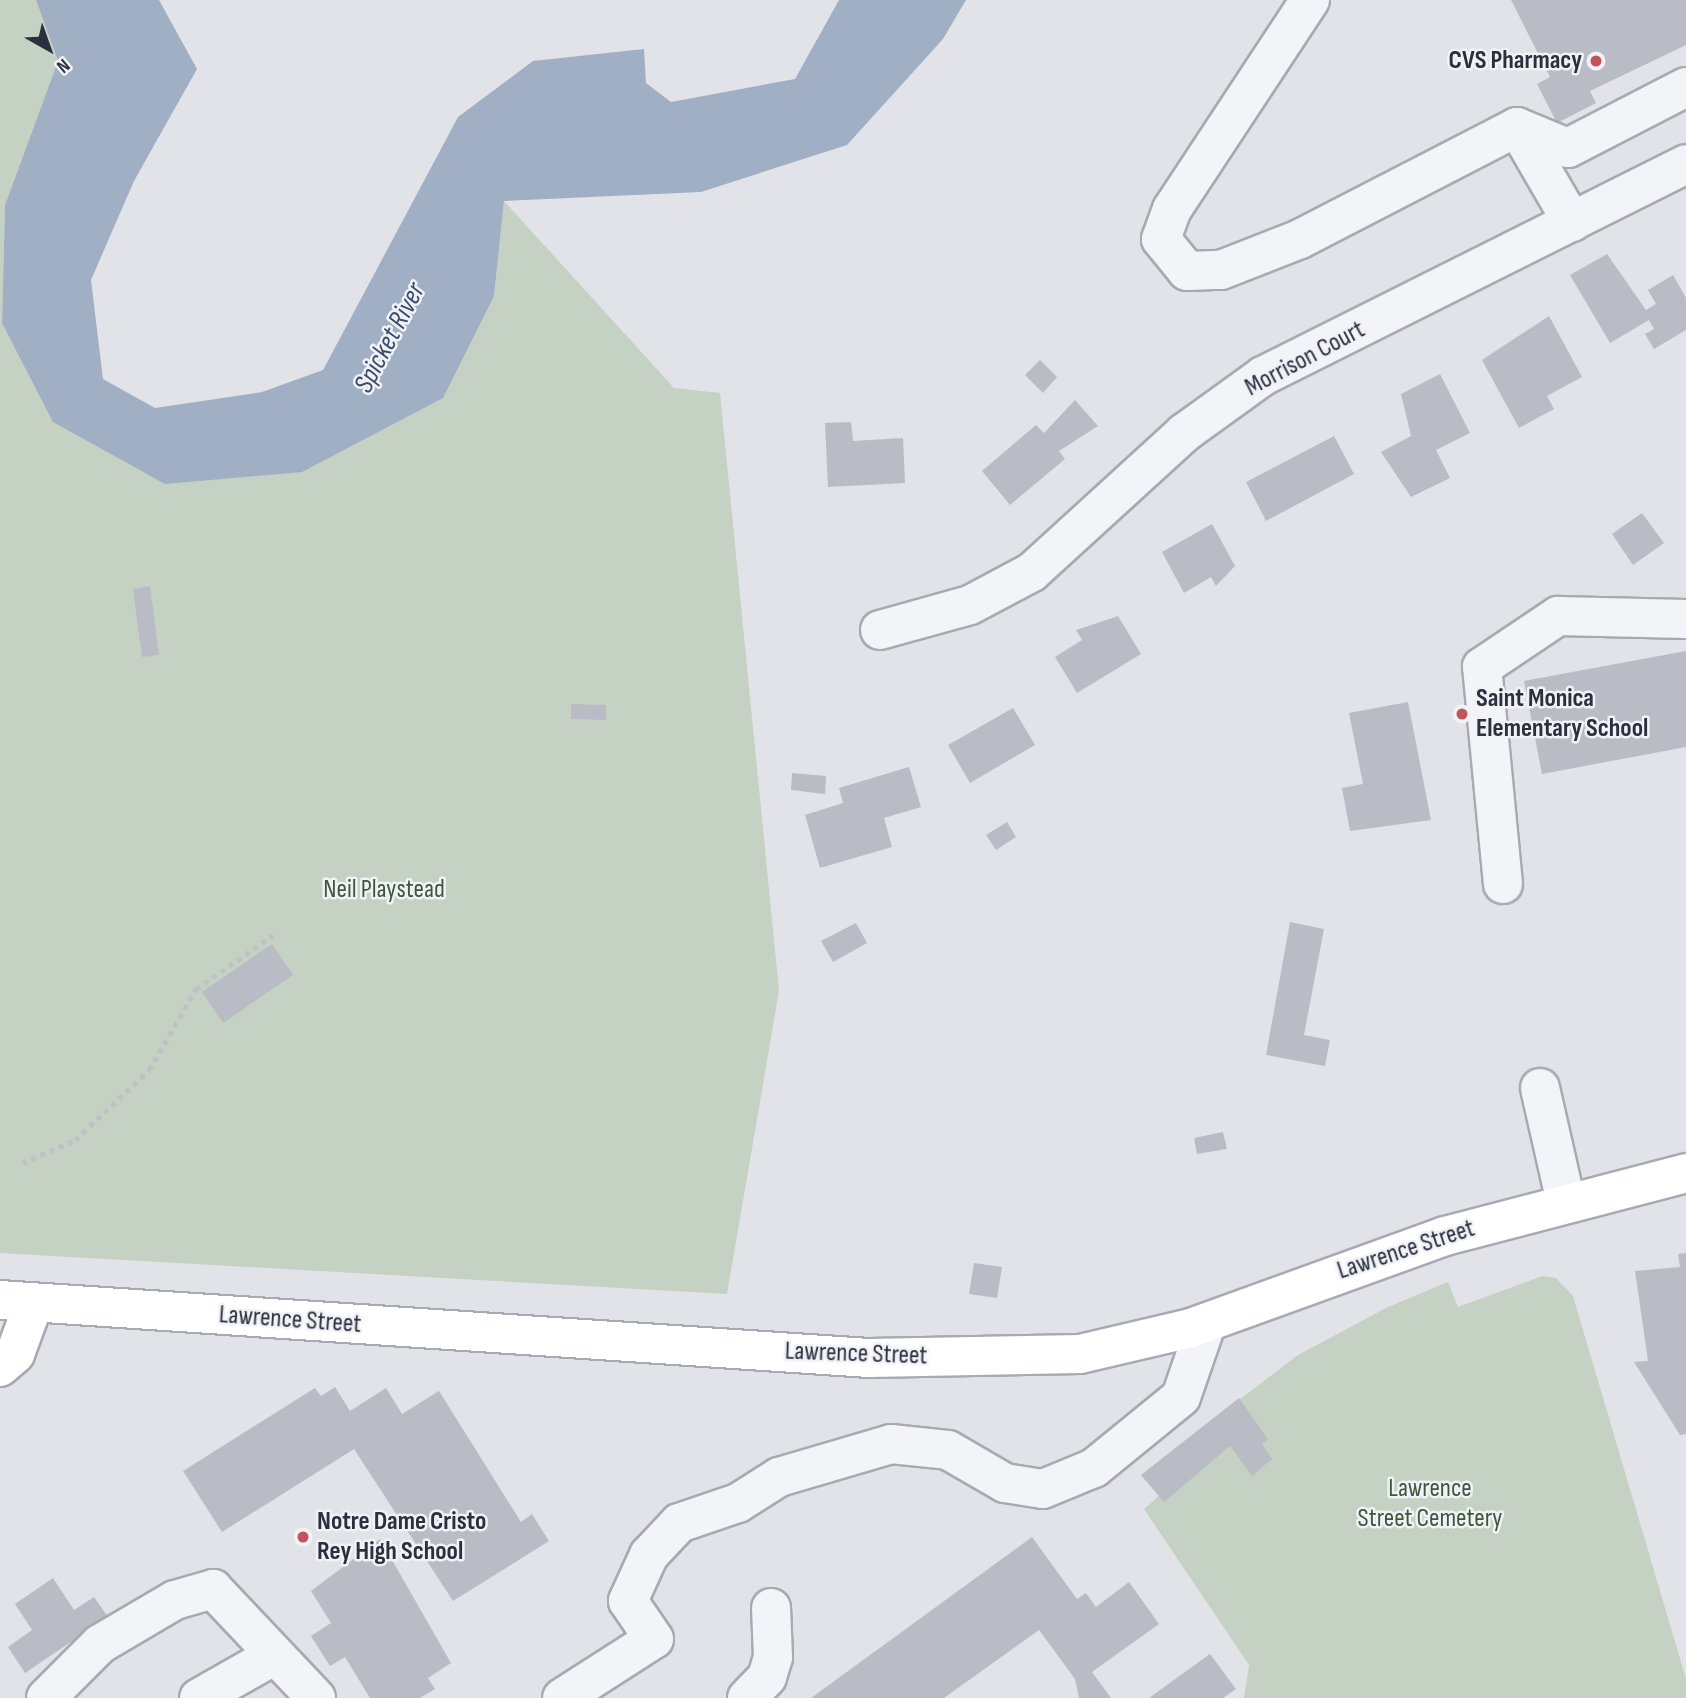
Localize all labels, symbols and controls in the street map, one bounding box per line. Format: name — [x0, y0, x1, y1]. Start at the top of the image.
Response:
north arrow — [14, 14, 84, 84]
place label: CVS Pharmacy — [1449, 45, 1582, 77]
text: N — [52, 53, 74, 78]
marker: CVS Pharmacy — [1588, 53, 1604, 69]
water label: Spicket River — [347, 277, 433, 399]
street label: Morrison Court — [1240, 314, 1370, 404]
place label: Saint Monica Elementary School — [1476, 683, 1648, 744]
marker: Saint Monica Elementary School — [1454, 706, 1470, 722]
park label: Neil Playstead — [323, 874, 445, 906]
street label: Lawrence Street — [1333, 1213, 1479, 1287]
street label: Lawrence Street — [218, 1299, 362, 1341]
street label: Lawrence Street — [784, 1336, 928, 1372]
park label: Lawrence Street Cemetery — [1358, 1473, 1502, 1534]
place label: Notre Dame Cristo Rey High School — [317, 1506, 486, 1568]
marker: Notre Dame Cristo Rey High School — [295, 1529, 311, 1545]

